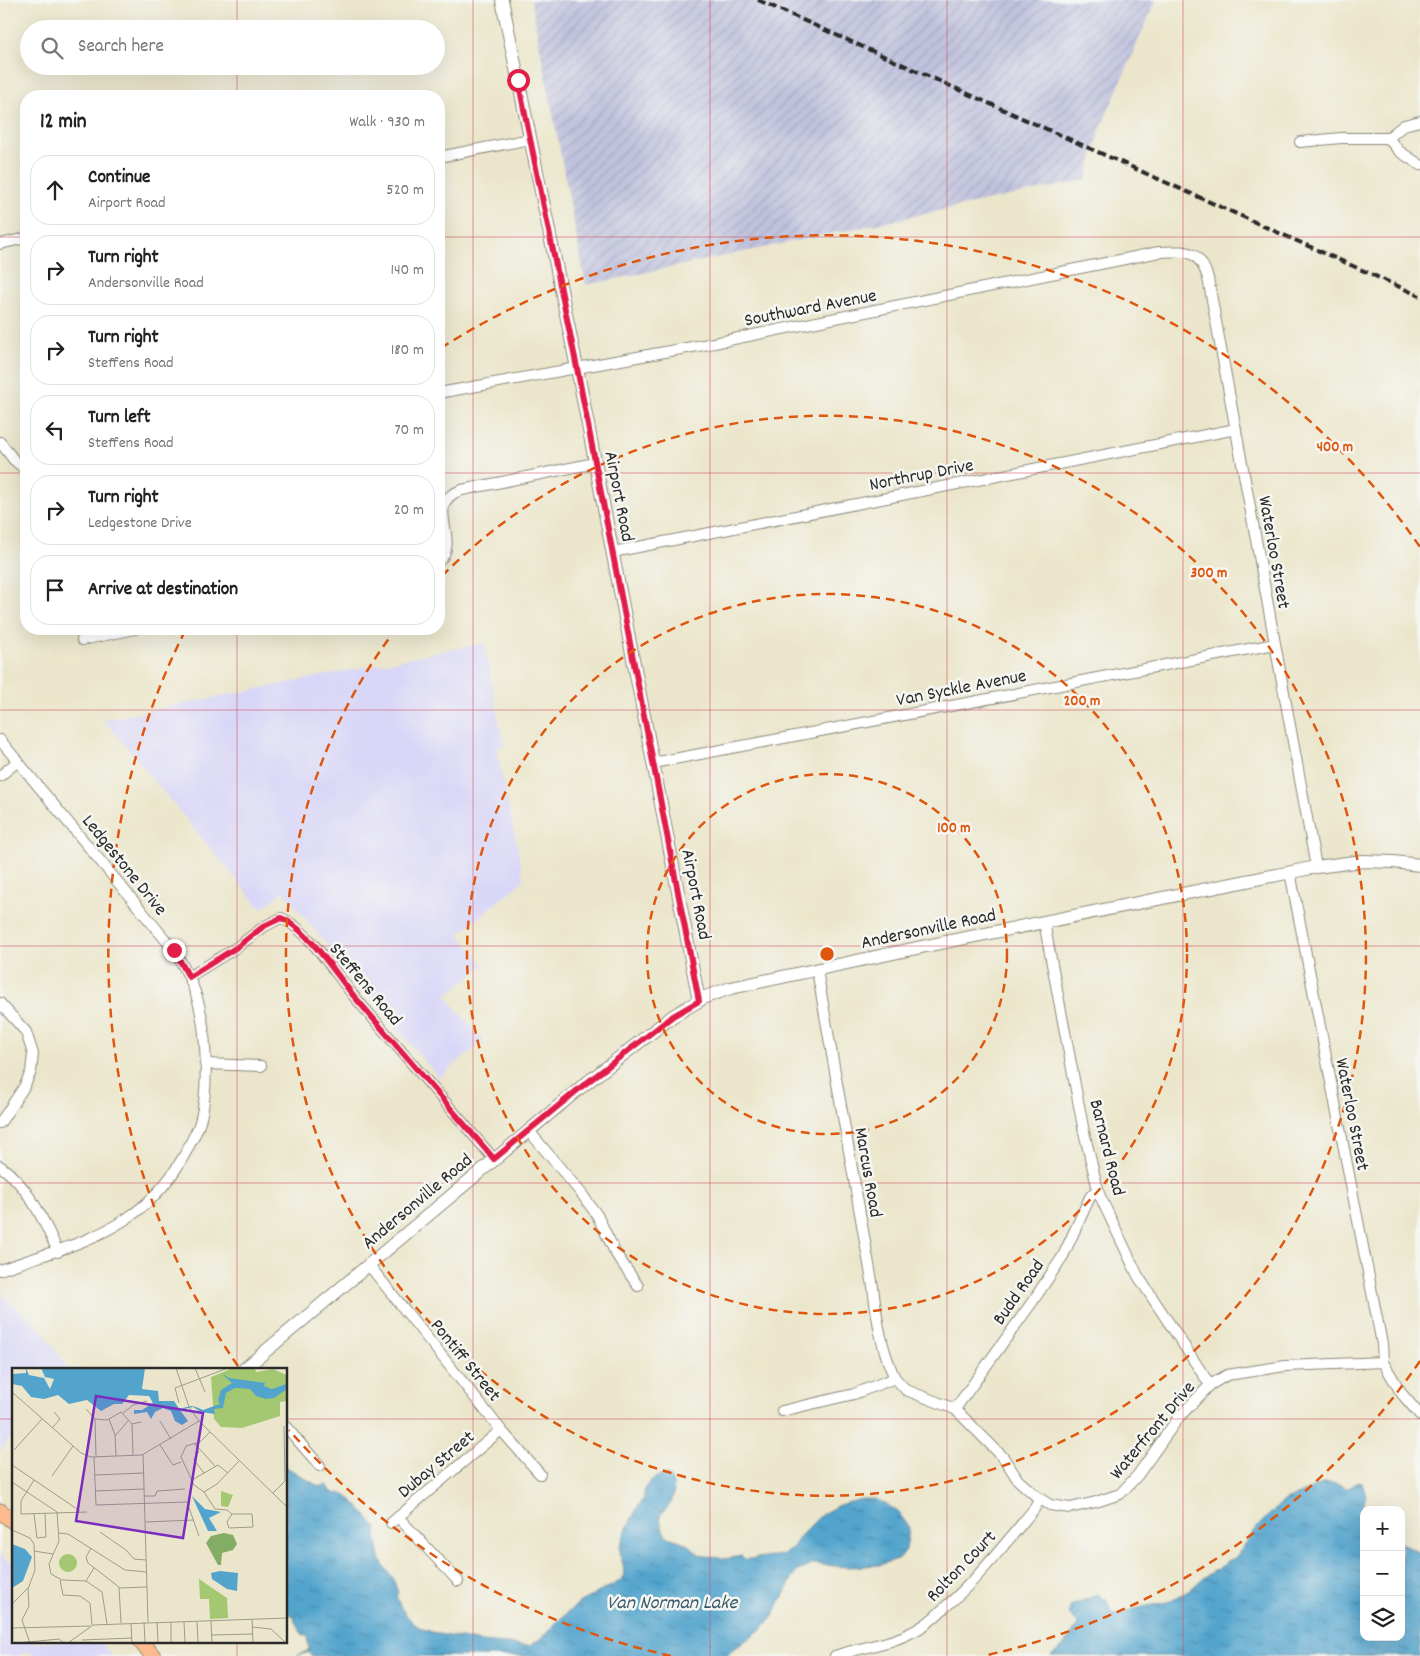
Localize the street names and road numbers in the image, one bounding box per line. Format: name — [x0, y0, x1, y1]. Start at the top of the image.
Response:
street label: Southward Avenue — [742, 283, 879, 335]
street label: Airport Road — [596, 449, 640, 544]
street label: Northrup Drive — [867, 453, 976, 500]
street label: Waterloo Street — [1249, 494, 1296, 611]
street label: Van Syckle Avenue — [894, 664, 1029, 715]
street label: Ledgestone Drive — [74, 810, 173, 923]
street label: Airport Road — [673, 847, 717, 942]
street label: Andersonville Road — [859, 903, 999, 958]
street label: Steffens Road — [321, 938, 407, 1033]
street label: Waterloo Street — [1326, 1056, 1375, 1173]
street label: Barnard Road — [1081, 1097, 1131, 1199]
street label: Marcus Road — [845, 1126, 888, 1220]
street label: Andersonville Road — [357, 1148, 480, 1257]
street label: Budd Road — [987, 1255, 1052, 1331]
street label: Pontiff Street — [422, 1314, 506, 1408]
street label: Waterfront Drive — [1104, 1376, 1203, 1486]
street label: Dubay Street — [393, 1425, 482, 1506]
street label: Rolton Court — [921, 1525, 1004, 1610]

